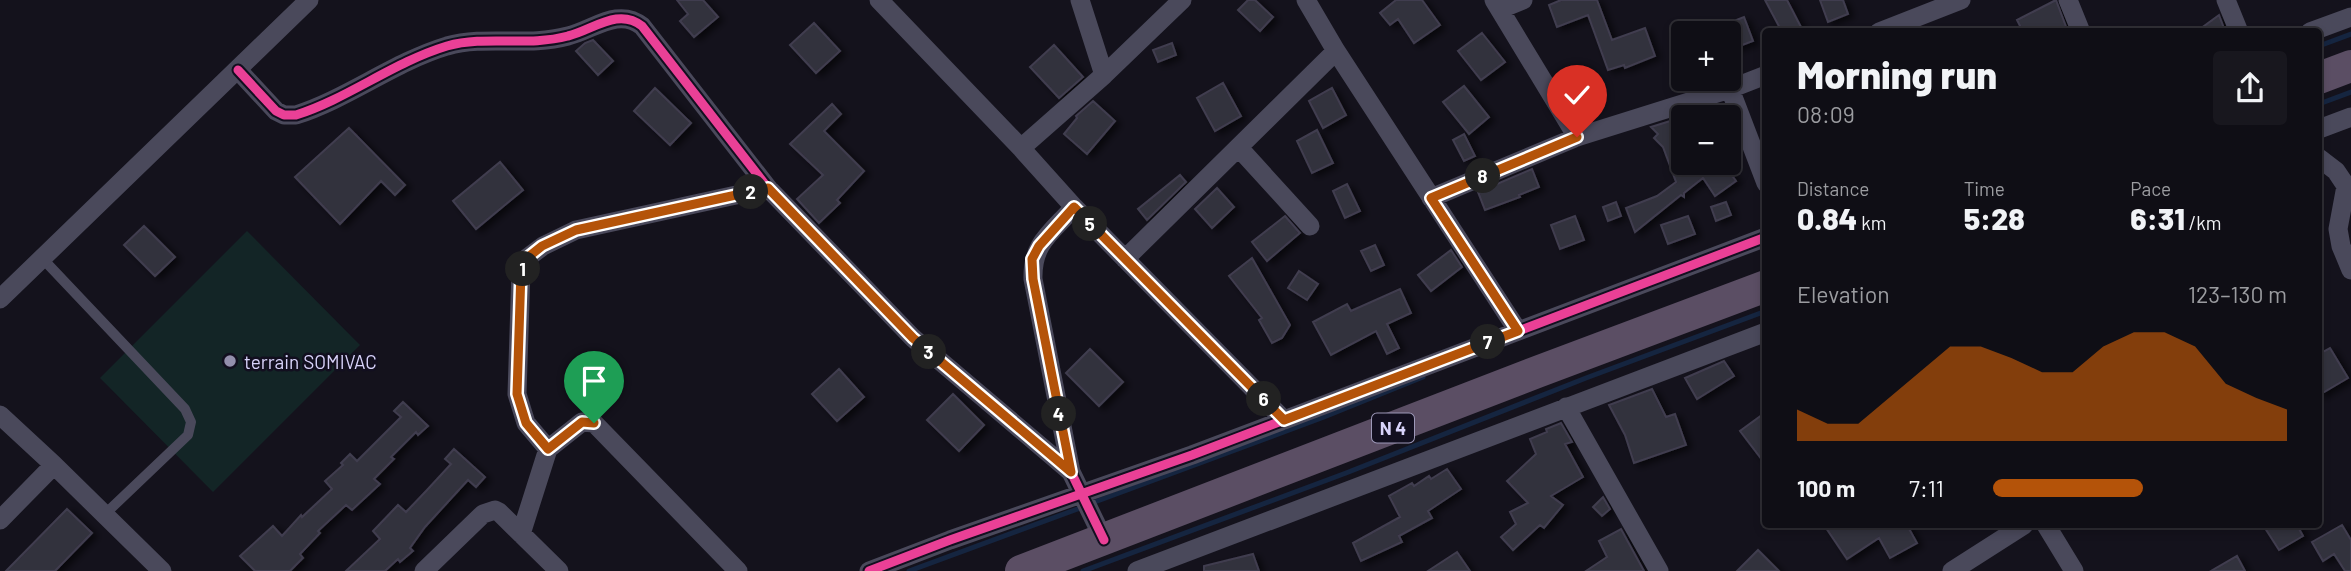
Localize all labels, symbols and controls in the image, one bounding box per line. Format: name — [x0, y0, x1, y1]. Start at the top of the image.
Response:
map controls — [1671, 21, 1741, 175]
button: + — [1671, 21, 1741, 91]
text: Morning run — [1797, 51, 1997, 97]
button: share — [2213, 51, 2287, 125]
pin — [1547, 65, 1607, 137]
icon: check — [1558, 76, 1596, 114]
text: 08:09 — [1797, 100, 1855, 128]
button: − — [1671, 105, 1741, 175]
pin: 8 — [1466, 158, 1500, 194]
text: 8 — [1477, 164, 1488, 187]
pin: 2 — [734, 174, 768, 210]
text: Distance — [1797, 177, 1869, 200]
text: Time — [1964, 177, 2005, 200]
text: Pace — [2130, 177, 2171, 200]
text: 2 — [745, 180, 756, 203]
text: 0.84 — [1797, 200, 1857, 236]
text: 5:28 — [1964, 200, 2025, 236]
text: 6:31 — [2130, 200, 2185, 236]
pin: 5 — [1072, 206, 1108, 242]
text: km — [1857, 211, 1886, 234]
text: /km — [2185, 211, 2222, 234]
text: 5 — [1084, 212, 1095, 235]
pin: 1 — [505, 252, 540, 286]
text: 1 — [519, 257, 526, 280]
text: Elevation — [1797, 280, 1890, 308]
text: 123–130 m — [2188, 280, 2287, 308]
pin: 7 — [1470, 324, 1506, 360]
text: 7 — [1483, 330, 1492, 353]
pin: 3 — [912, 334, 946, 370]
text: 3 — [923, 340, 934, 363]
place label: terrain SOMIVAC — [244, 350, 377, 373]
pin — [564, 351, 624, 423]
marker: terrain SOMIVAC — [222, 353, 238, 369]
icon: arrive — [575, 362, 613, 400]
pin: 6 — [1246, 382, 1282, 416]
text: 6 — [1258, 387, 1269, 410]
pin: 4 — [1042, 396, 1076, 432]
text: 4 — [1053, 402, 1064, 425]
road number: N 4 — [1372, 414, 1414, 442]
text: 100 m — [1797, 474, 1855, 502]
text: 7:11 — [1909, 474, 1944, 502]

